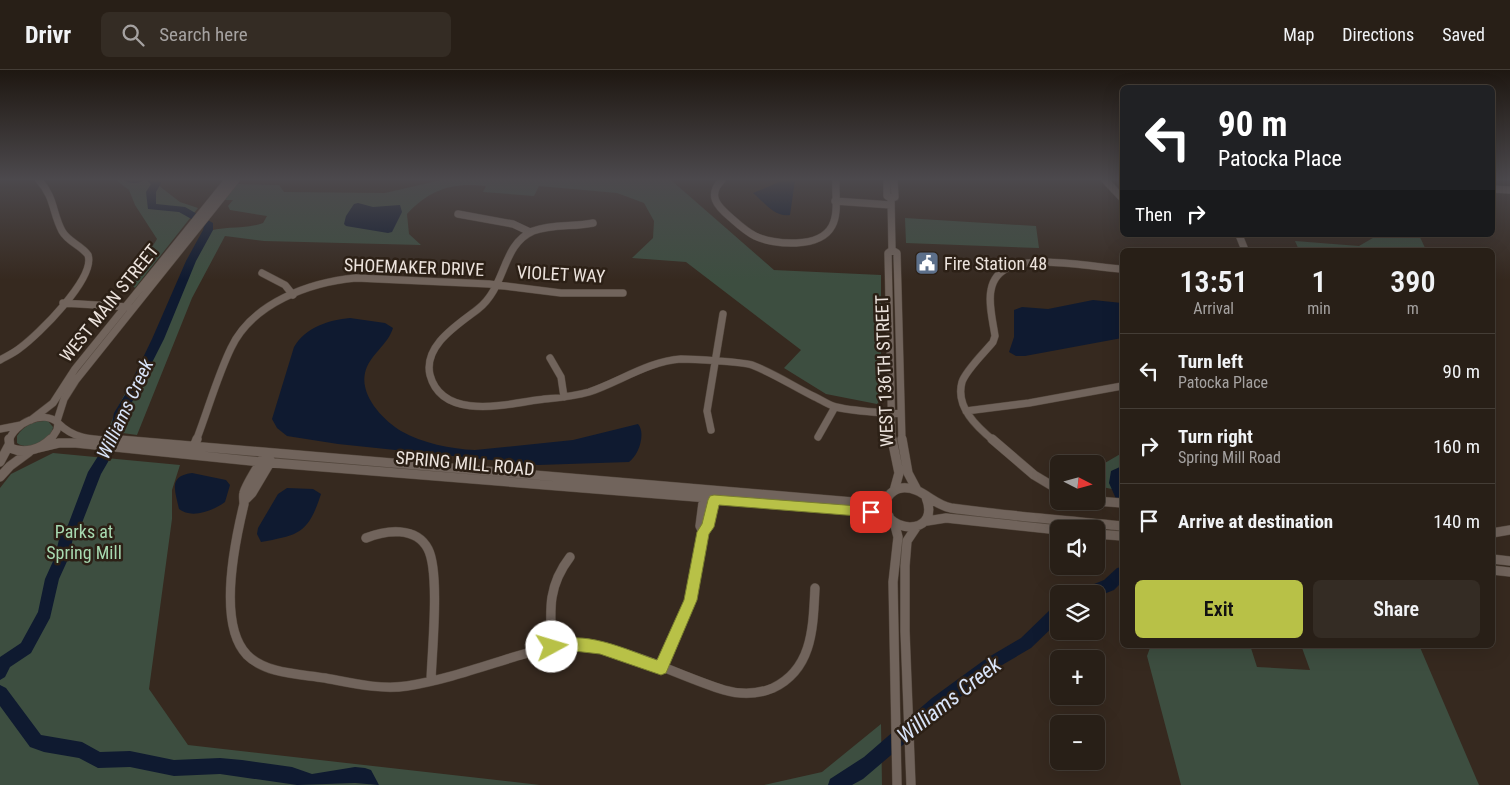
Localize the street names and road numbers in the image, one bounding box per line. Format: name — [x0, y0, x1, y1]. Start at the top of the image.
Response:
street label: WEST MAIN STREET — [55, 240, 163, 366]
street label: SHOEMAKER DRIVE — [344, 254, 484, 280]
street label: VIOLET WAY — [516, 261, 606, 287]
street label: WEST 136TH STREET — [871, 295, 897, 447]
street label: SPRING MILL ROAD — [395, 446, 535, 480]

